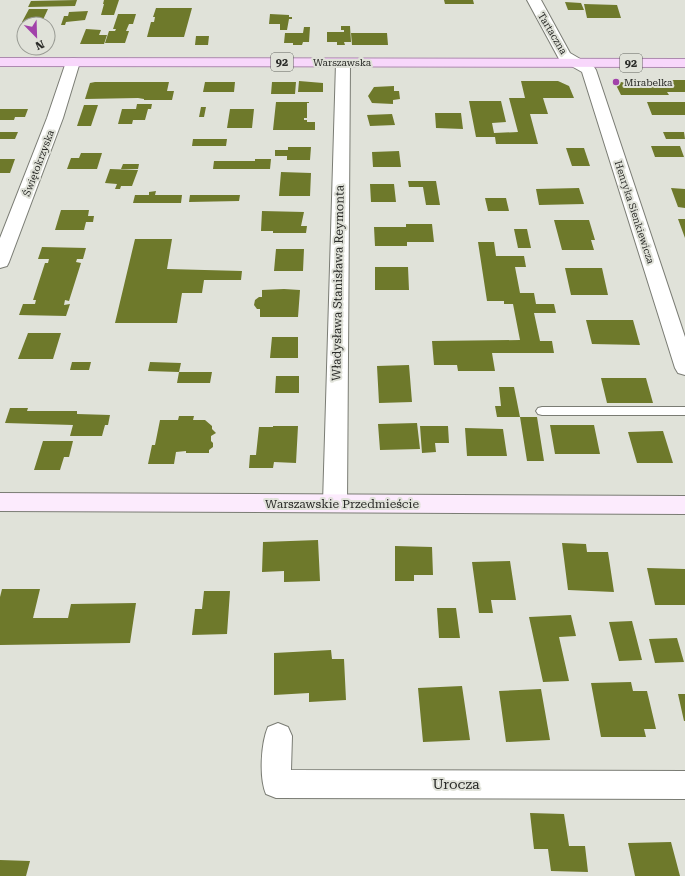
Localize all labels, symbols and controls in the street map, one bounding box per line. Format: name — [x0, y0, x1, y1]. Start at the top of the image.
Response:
street label: Tartaczna — [536, 10, 570, 57]
north arrow — [16, 16, 56, 56]
text: N — [33, 37, 46, 53]
road number: 92 — [271, 53, 293, 71]
road number: 92 — [620, 54, 642, 72]
street label: Warszawska — [313, 57, 372, 68]
marker: Mirabelka — [611, 77, 621, 87]
place label: Mirabelka — [624, 77, 673, 88]
street label: Świętokrzyska — [21, 128, 56, 198]
street label: Henryka Sienkiewicza — [613, 159, 657, 266]
street label: Władysława Stanisława Reymonta — [329, 184, 347, 381]
street label: Warszawskie Przedmieście — [265, 497, 419, 511]
street label: Urocza — [432, 776, 480, 792]

